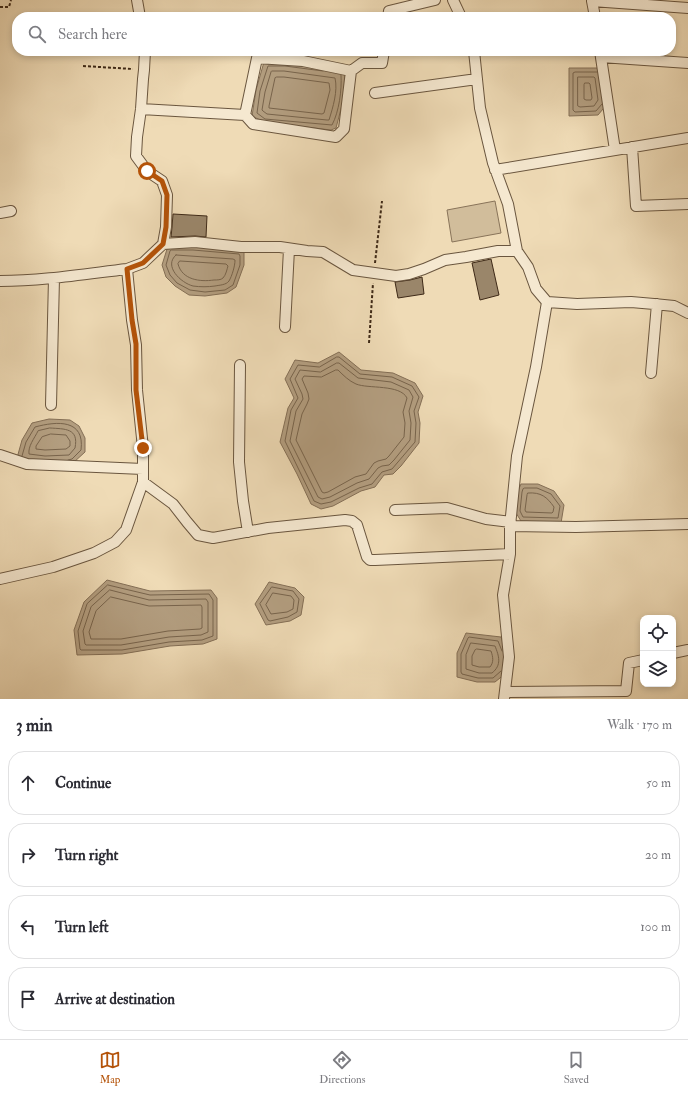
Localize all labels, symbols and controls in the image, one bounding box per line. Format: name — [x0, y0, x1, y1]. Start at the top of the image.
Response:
search box — [12, 12, 676, 56]
icon: search — [26, 23, 48, 45]
text: Search here — [58, 25, 127, 44]
route start — [138, 162, 156, 180]
route end — [134, 439, 152, 457]
map controls — [640, 615, 676, 687]
button: locate — [640, 615, 676, 651]
button: layers — [640, 651, 676, 687]
text: 3 min — [16, 715, 53, 736]
text: Walk · 170 m — [607, 717, 672, 733]
icon: ahead — [17, 772, 39, 794]
text: Continue — [55, 774, 111, 793]
text: 50 m — [646, 775, 671, 791]
icon: right — [17, 844, 39, 866]
text: Turn right — [55, 846, 118, 865]
text: 20 m — [645, 847, 671, 863]
icon: left — [17, 916, 39, 938]
text: Turn left — [55, 918, 109, 937]
text: 100 m — [640, 919, 671, 935]
icon: arrive — [17, 988, 39, 1010]
text: Arrive at destination — [55, 990, 175, 1009]
tab: Map — [99, 1049, 121, 1086]
tab: Directions — [319, 1049, 366, 1086]
tab: Saved — [564, 1049, 589, 1086]

